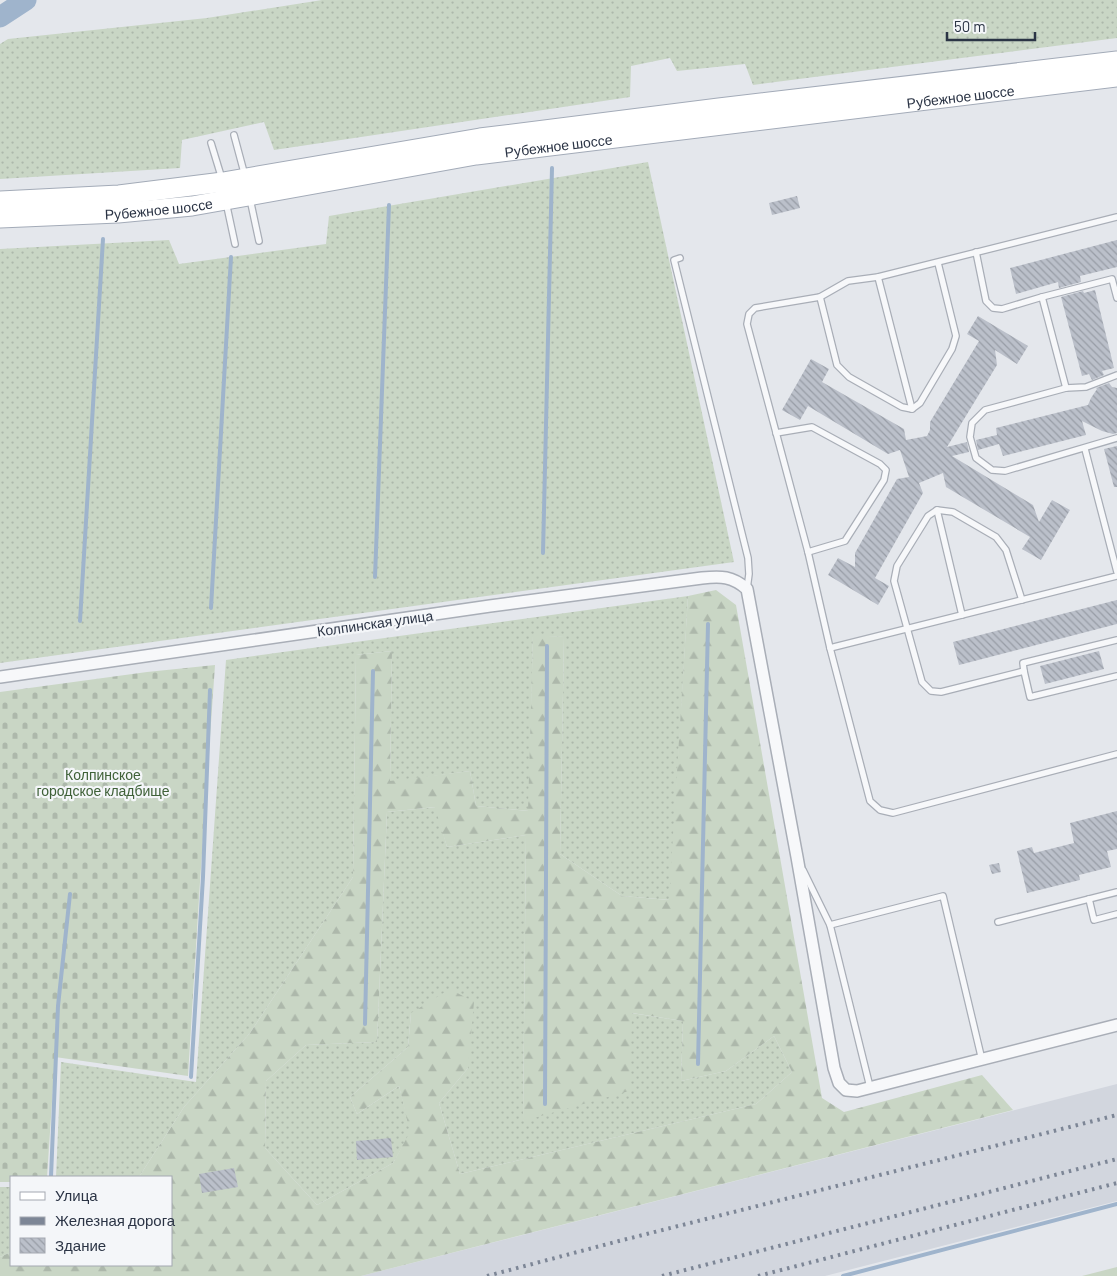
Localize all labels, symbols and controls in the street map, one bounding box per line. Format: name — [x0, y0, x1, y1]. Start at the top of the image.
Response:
scale bar — [947, 10, 1034, 42]
text: 50 m — [954, 17, 986, 35]
street label: Рубежное шоссе — [906, 81, 1015, 111]
street label: Рубежное шоссе — [504, 130, 613, 160]
street label: Рубежное шоссе — [104, 194, 214, 222]
street label: Колпинская улица — [316, 606, 434, 640]
park label: Колпинское городское кладбище — [36, 766, 170, 799]
legend — [10, 1176, 172, 1266]
text: Улица — [55, 1186, 98, 1204]
text: Железная дорога — [55, 1211, 176, 1229]
text: Здание — [55, 1236, 106, 1254]

